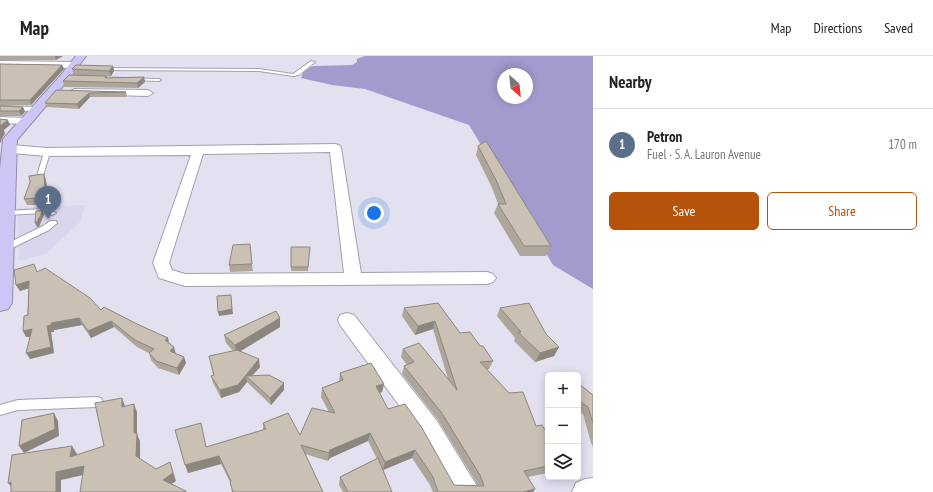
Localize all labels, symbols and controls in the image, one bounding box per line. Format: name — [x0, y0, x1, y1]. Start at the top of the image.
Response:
text: Map — [20, 16, 49, 40]
text: Map — [771, 19, 791, 37]
text: Directions — [813, 19, 862, 37]
text: Saved — [884, 19, 913, 37]
north arrow — [497, 68, 533, 104]
text: Nearby — [609, 71, 652, 93]
text: Petron — [647, 127, 682, 146]
text: 1 — [619, 136, 625, 153]
text: 170 m — [888, 136, 917, 153]
text: Fuel · S. A. Lauron Avenue — [647, 146, 761, 163]
pin: 1 — [35, 186, 61, 219]
button: Save — [609, 192, 759, 230]
button: Share — [767, 192, 917, 230]
your location — [364, 203, 384, 223]
map controls — [545, 372, 581, 480]
button: + — [545, 372, 581, 408]
button: − — [545, 408, 581, 444]
button: layers — [545, 444, 581, 480]

